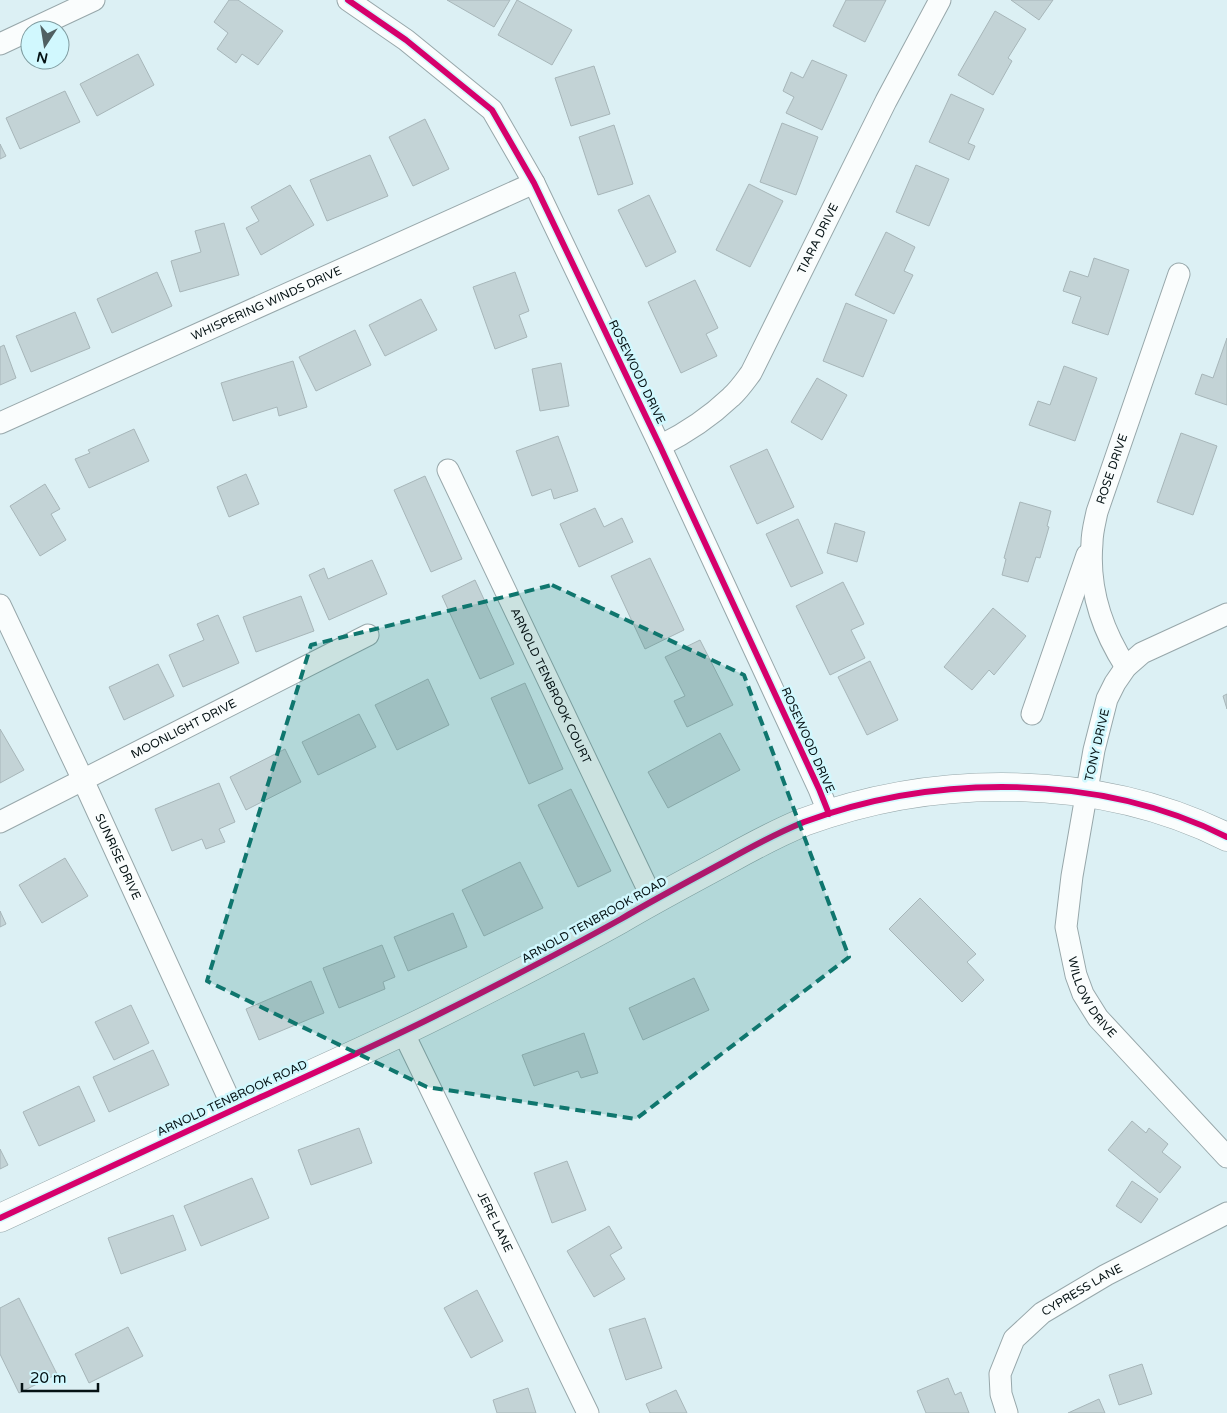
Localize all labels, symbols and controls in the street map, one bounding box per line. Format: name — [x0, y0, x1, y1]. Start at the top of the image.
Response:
north arrow — [20, 20, 70, 70]
text: N — [35, 48, 50, 67]
street label: TIARA DRIVE — [794, 200, 841, 276]
street label: WHISPERING WINDS DRIVE — [189, 263, 344, 343]
street label: ROSEWOOD DRIVE — [606, 318, 668, 427]
street label: ROSE DRIVE — [1093, 432, 1131, 506]
street label: ARNOLD TENBROOK COURT — [508, 606, 594, 767]
street label: ROSEWOOD DRIVE — [778, 685, 838, 795]
street label: MOONLIGHT DRIVE — [128, 696, 239, 761]
street label: TONY DRIVE — [1082, 707, 1112, 783]
street label: SUNRISE DRIVE — [92, 811, 144, 902]
street label: ARNOLD TENBROOK ROAD — [519, 874, 669, 966]
street label: WILLOW DRIVE — [1065, 955, 1120, 1041]
street label: ARNOLD TENBROOK ROAD — [155, 1057, 309, 1139]
street label: JERE LANE — [475, 1189, 516, 1255]
street label: CYPRESS LANE — [1039, 1261, 1125, 1319]
scale bar — [22, 1360, 99, 1392]
text: 20 m — [30, 1369, 67, 1387]

